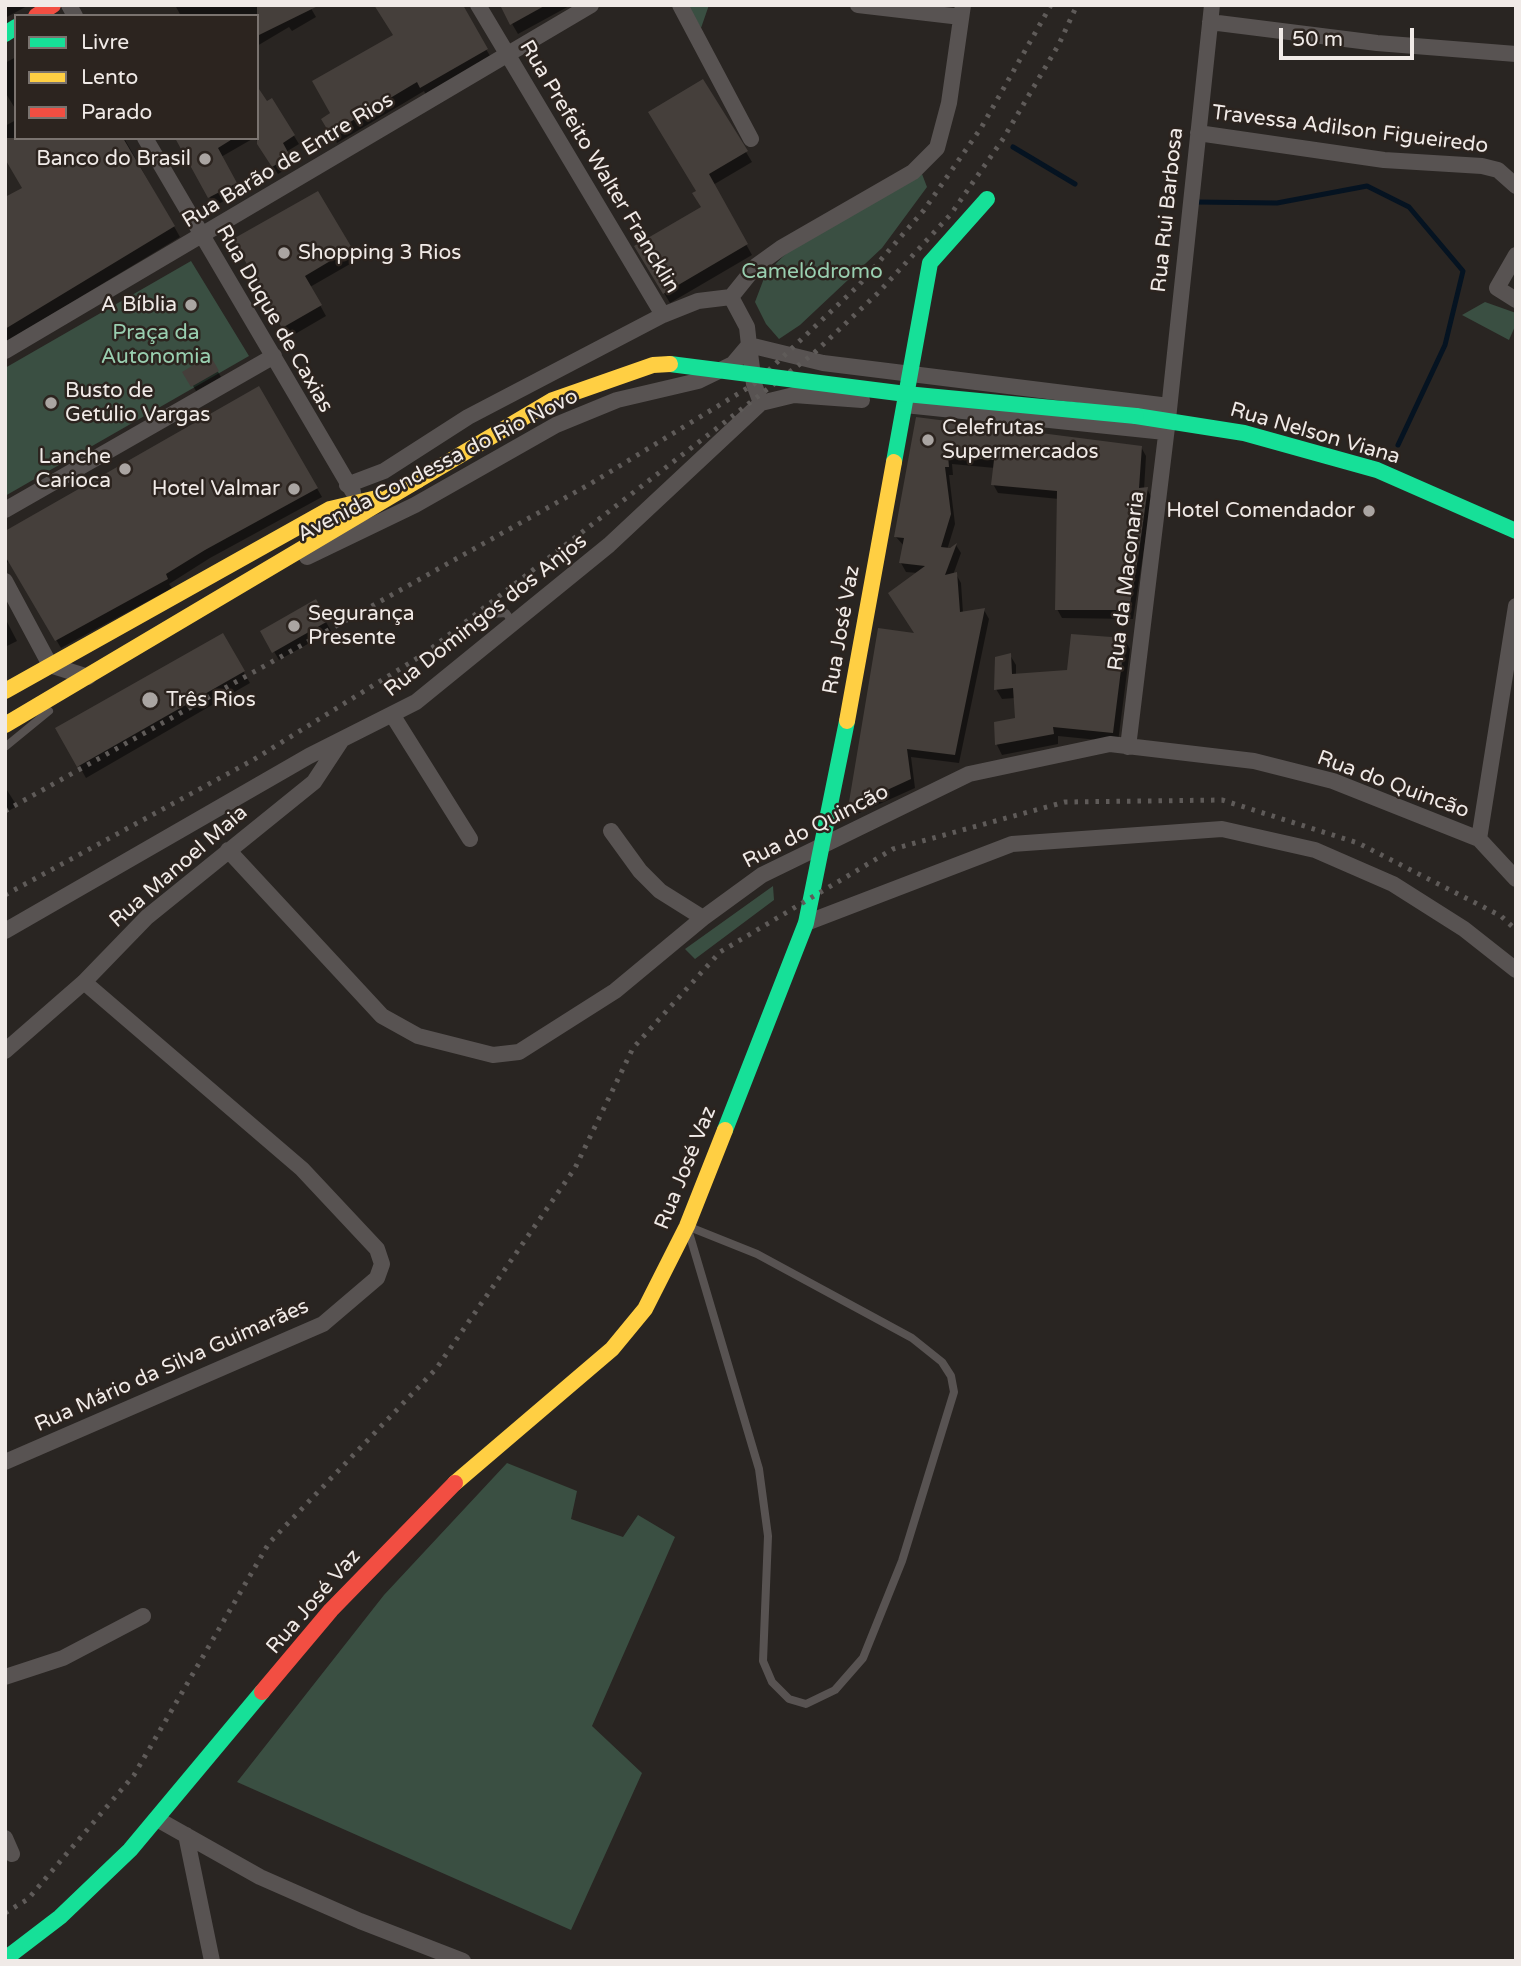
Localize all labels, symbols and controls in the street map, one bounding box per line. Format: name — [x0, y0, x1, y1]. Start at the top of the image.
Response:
legend — [14, 14, 259, 140]
scale bar — [1283, 14, 1418, 58]
text: 50 m — [1292, 27, 1343, 52]
text: Livre — [81, 30, 129, 55]
street label: Rua Prefeito Walter Francklin — [513, 36, 685, 298]
text: Lento — [81, 65, 138, 90]
street label: Rua Barão de Entre Rios — [178, 88, 398, 234]
text: Parado — [81, 100, 152, 125]
street label: Travessa Adilson Figueiredo — [1210, 101, 1490, 159]
street label: Rua Rui Barbosa — [1147, 126, 1189, 294]
place label: Banco do Brasil — [36, 146, 191, 172]
marker: Banco do Brasil — [197, 151, 213, 167]
street label: Rua Duque de Caxias — [210, 221, 338, 417]
place label: Shopping 3 Rios — [298, 240, 461, 266]
marker: Shopping 3 Rios — [276, 245, 292, 261]
park label: Camelódromo — [741, 259, 883, 285]
place label: A Bíblia — [101, 292, 177, 318]
marker: A Bíblia — [183, 297, 199, 313]
park label: Praça da Autonomia — [101, 320, 211, 370]
place label: Busto de Getúlio Vargas — [65, 378, 210, 428]
street label: Avenida Condessa do Rio Novo — [293, 384, 583, 548]
marker: Busto de Getúlio Vargas — [43, 395, 59, 411]
street label: Rua Nelson Viana — [1227, 398, 1403, 470]
place label: Celefrutas Supermercados — [942, 415, 1099, 465]
marker: Celefrutas Supermercados — [920, 432, 936, 448]
place label: Lanche Carioca — [36, 444, 111, 494]
marker: Lanche Carioca — [117, 461, 133, 477]
place label: Hotel Valmar — [152, 476, 280, 502]
marker: Hotel Valmar — [286, 481, 302, 497]
street label: Rua da Maconaria — [1103, 490, 1151, 672]
place label: Hotel Comendador — [1166, 498, 1355, 524]
marker: Hotel Comendador — [1361, 503, 1377, 519]
street label: Rua Domingos dos Anjos — [380, 529, 592, 703]
street label: Rua José Vaz — [818, 563, 866, 697]
place label: Segurança Presente — [308, 601, 414, 651]
marker: Segurança Presente — [286, 618, 302, 634]
place label: Três Rios — [166, 687, 256, 713]
marker: Três Rios — [140, 690, 160, 710]
street label: Rua do Quincão — [1314, 746, 1472, 824]
street label: Rua do Quincão — [739, 779, 893, 875]
street label: Rua Manoel Maia — [105, 800, 253, 934]
street label: Rua José Vaz — [650, 1103, 722, 1233]
street label: Rua Mário da Silva Guimarães — [31, 1294, 313, 1438]
street label: Rua José Vaz — [262, 1544, 366, 1660]

